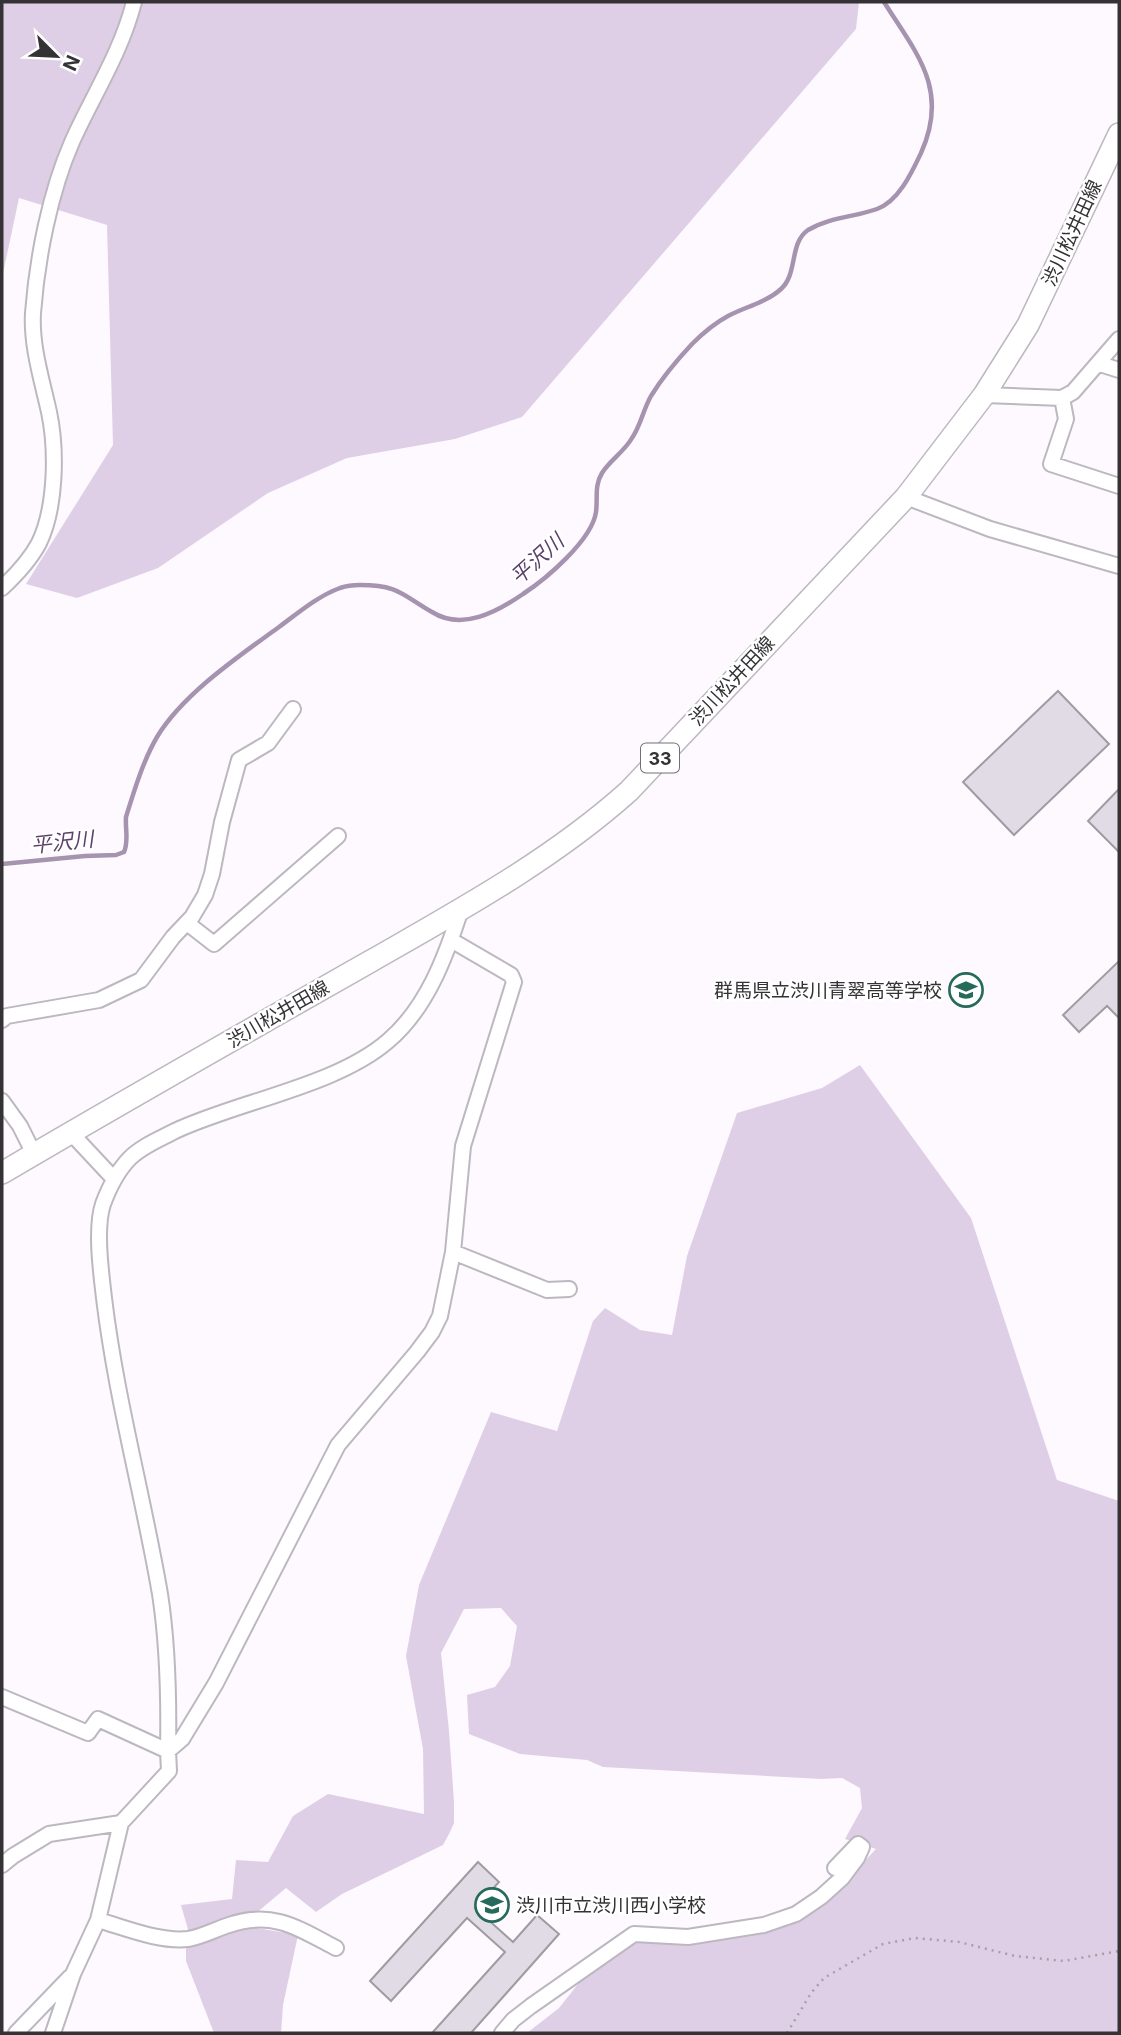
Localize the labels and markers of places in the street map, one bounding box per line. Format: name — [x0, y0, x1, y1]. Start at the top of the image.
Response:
school or university icon: 群馬県立渋川青翠高等学校 — [947, 971, 985, 1009]
place label: 群馬県立渋川青翠高等学校 — [714, 979, 942, 1002]
school or university icon: 渋川市立渋川西小学校 — [473, 1886, 511, 1924]
place label: 渋川市立渋川西小学校 — [516, 1894, 706, 1917]

